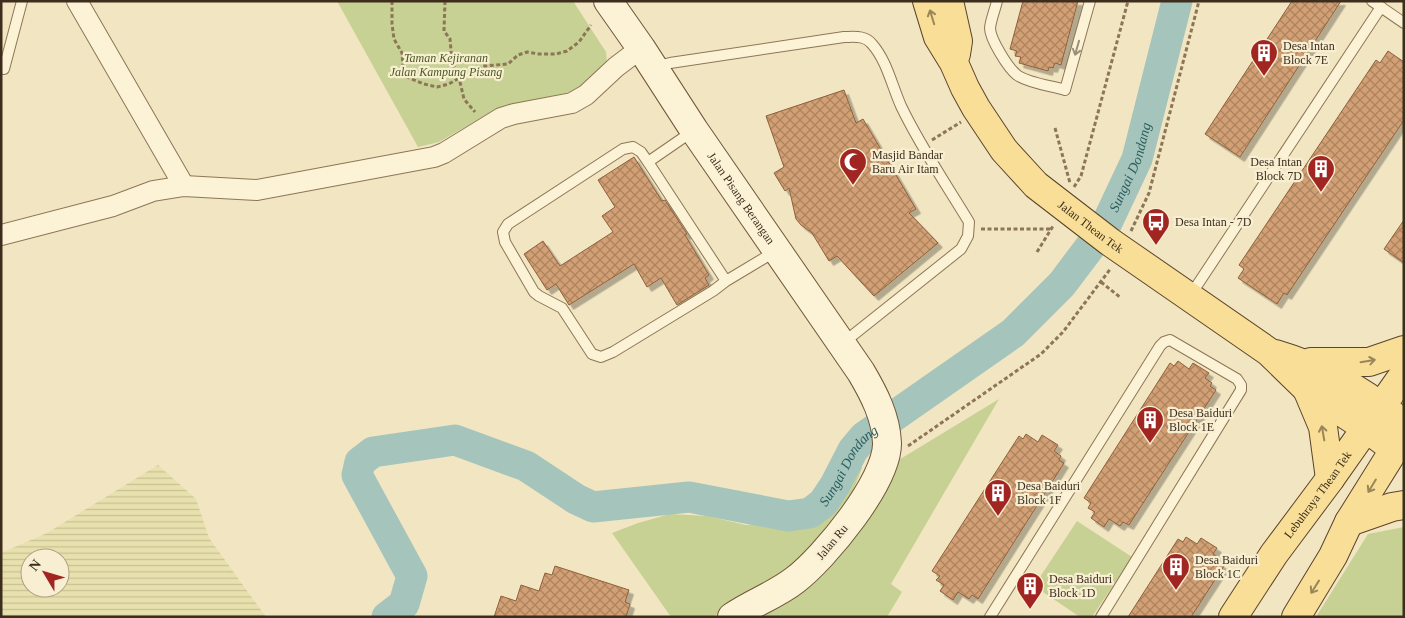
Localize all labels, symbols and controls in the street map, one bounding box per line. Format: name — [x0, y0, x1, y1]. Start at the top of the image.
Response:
one-way arrow — [926, 9, 936, 25]
building icon: Desa Intan Block 7E — [1249, 38, 1279, 77]
place label: Desa Intan Block 7E — [1283, 39, 1335, 67]
one-way arrow — [1072, 40, 1081, 56]
park label: Taman Kejiranan Jalan Kampung Pisang — [390, 51, 502, 79]
water label: Sungai Dondang — [1106, 121, 1154, 214]
mosque icon: Masjid Bandar Baru Air Itam — [838, 147, 868, 186]
place label: Masjid Bandar Baru Air Itam — [872, 148, 943, 176]
street label: Jalan Pisang Berangan — [704, 150, 778, 247]
building icon: Desa Intan Block 7D — [1306, 154, 1336, 193]
place label: Desa Intan Block 7D — [1250, 155, 1302, 183]
street label: Jalan Thean Tek — [1055, 198, 1126, 256]
bus stop icon: Desa Intan - 7D — [1141, 207, 1171, 246]
place label: Desa Intan - 7D — [1175, 215, 1252, 229]
one-way arrow — [1359, 356, 1375, 366]
building icon: Desa Baiduri Block 1E — [1135, 405, 1165, 444]
place label: Desa Baiduri Block 1E — [1169, 406, 1233, 434]
water label: Sungai Dondang — [816, 423, 881, 509]
one-way arrow — [1318, 425, 1328, 441]
street label: Lebuhraya Thean Tek — [1281, 448, 1355, 541]
building icon: Desa Baiduri Block 1F — [983, 478, 1013, 517]
one-way arrow — [1366, 478, 1376, 492]
place label: Desa Baiduri Block 1F — [1017, 479, 1081, 507]
street label: Jalan Ru — [813, 522, 851, 562]
north arrow — [20, 548, 70, 598]
building icon: Desa Baiduri Block 1C — [1161, 552, 1191, 591]
place label: Desa Baiduri Block 1C — [1195, 553, 1259, 581]
text: N — [26, 557, 44, 574]
building icon: Desa Baiduri Block 1D — [1015, 571, 1045, 610]
place label: Desa Baiduri Block 1D — [1049, 572, 1113, 600]
one-way arrow — [1309, 579, 1319, 593]

